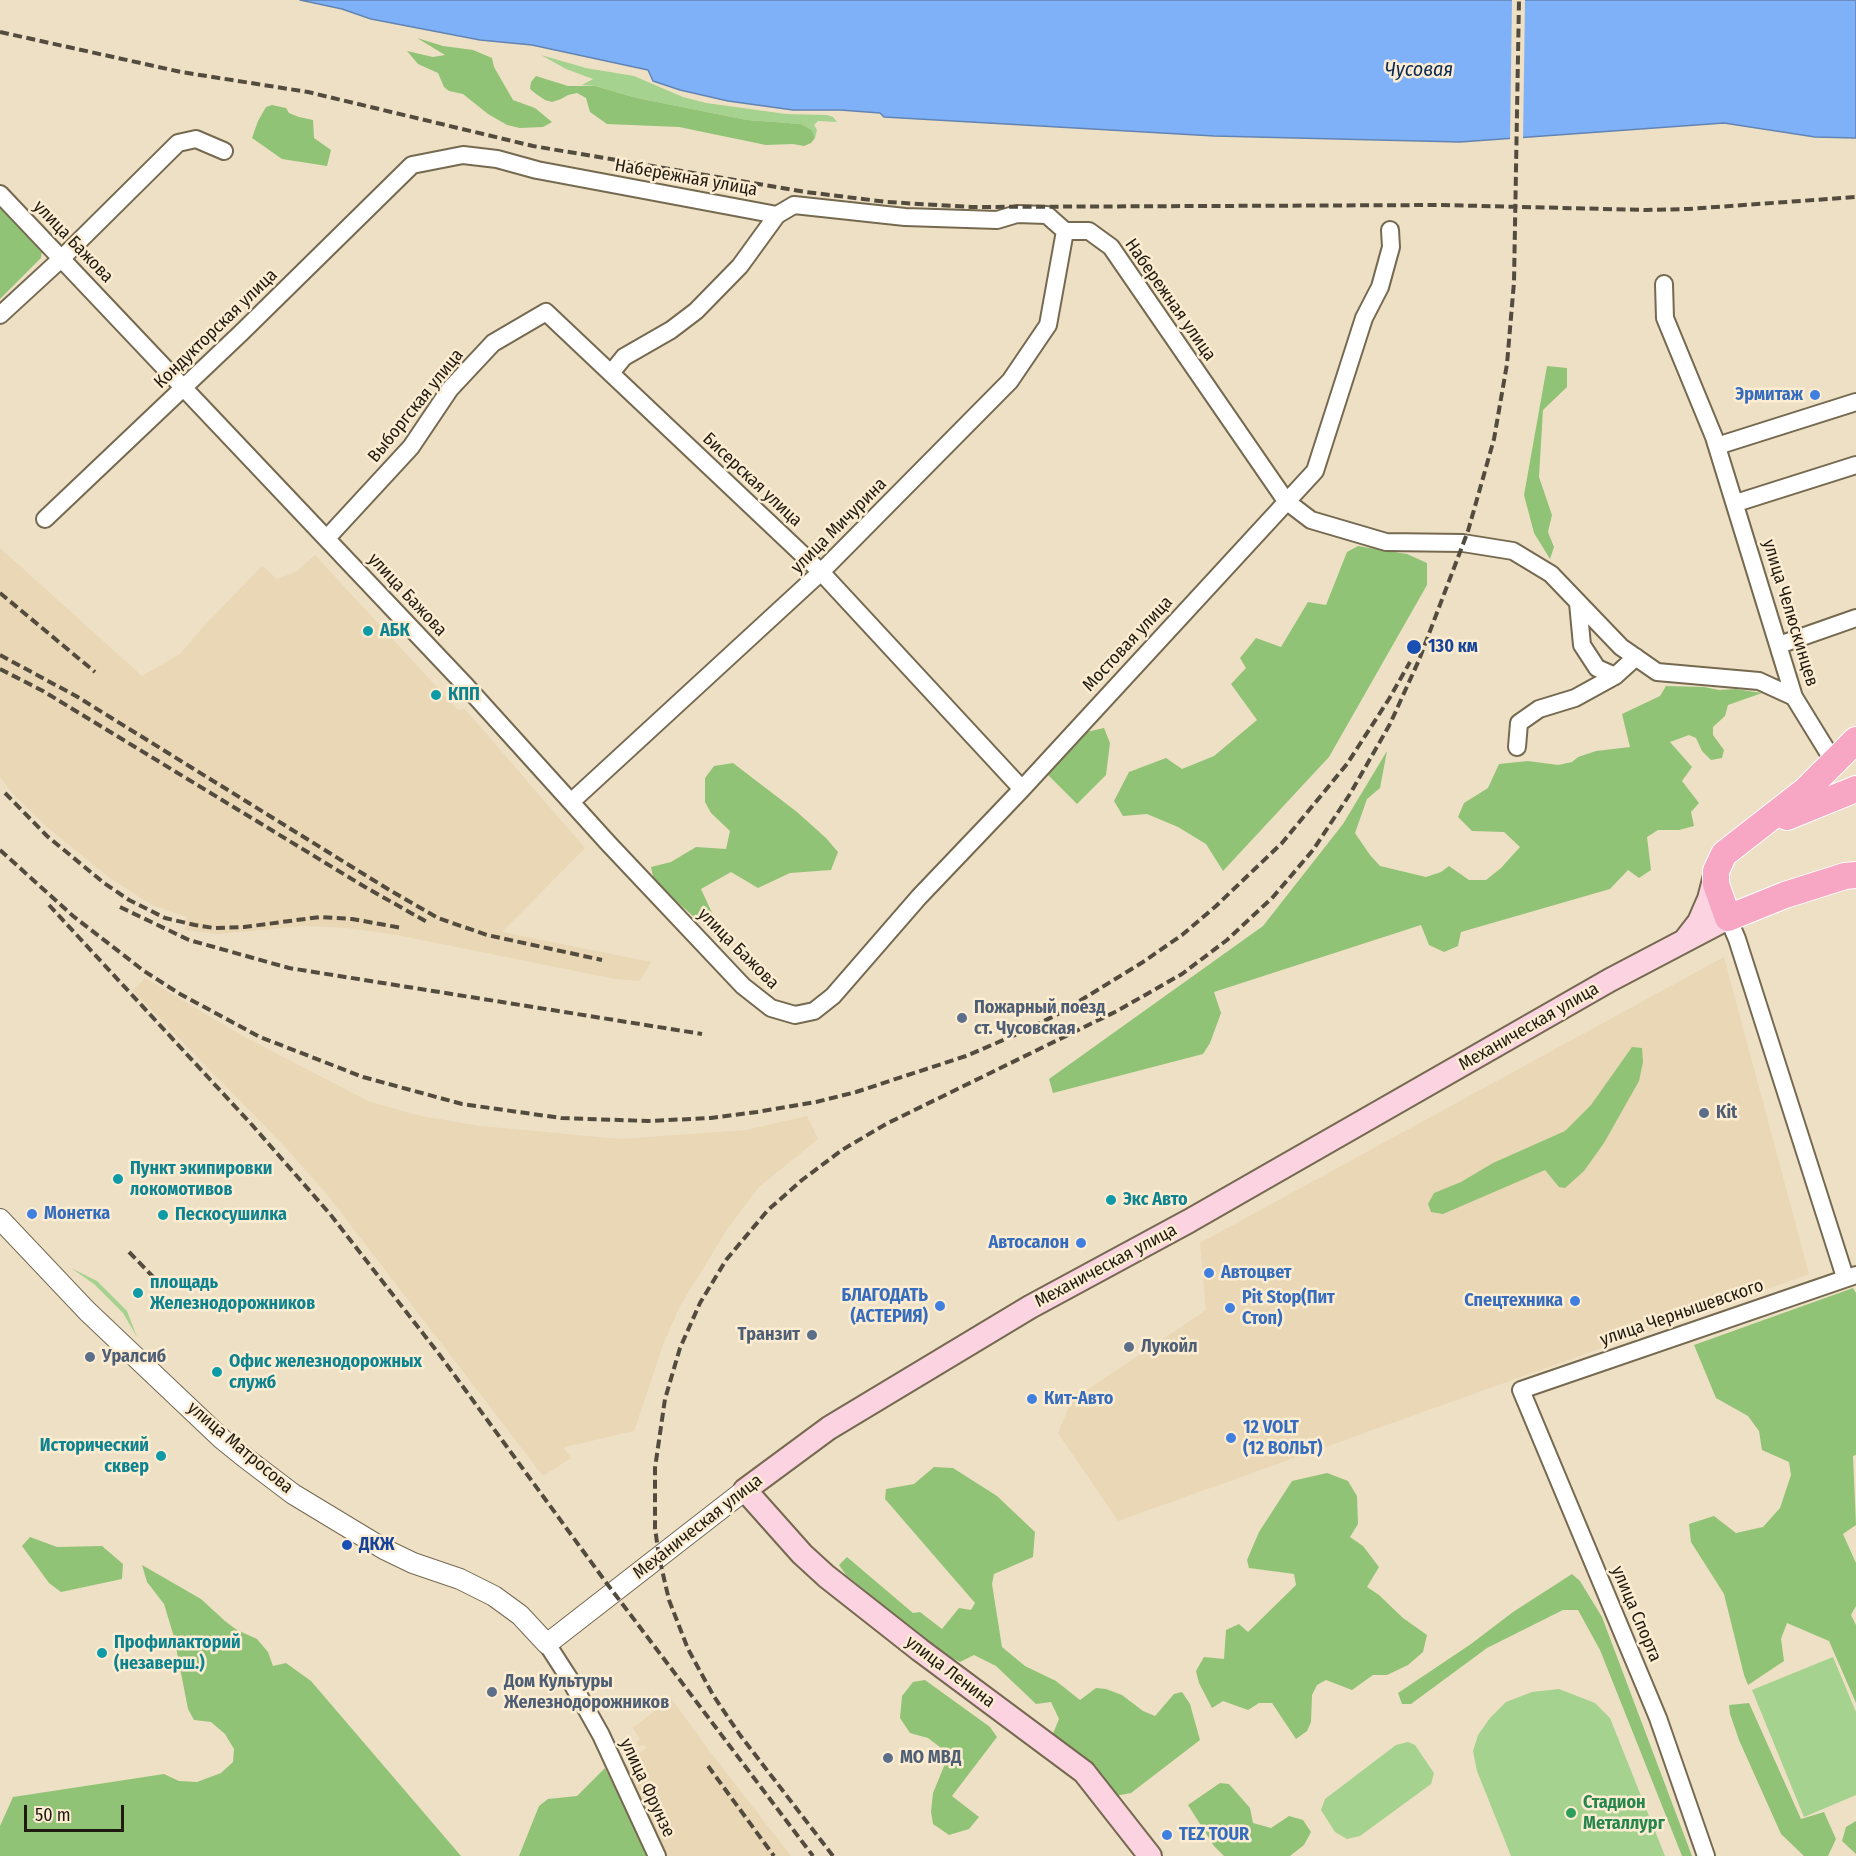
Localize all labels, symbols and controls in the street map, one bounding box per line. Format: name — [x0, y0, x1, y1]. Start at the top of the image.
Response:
water label: Чусовая — [1385, 58, 1453, 82]
street label: Набережная улица — [613, 155, 759, 201]
street label: улица Бажова — [28, 196, 118, 288]
street label: Набережная улица — [1120, 235, 1220, 365]
street label: Кондукторская улица — [150, 265, 282, 393]
street label: Выборгская улица — [364, 345, 468, 467]
place label: Эрмитаж — [1735, 384, 1803, 406]
marker: Эрмитаж — [1808, 388, 1822, 402]
street label: Бисерская улица — [698, 428, 806, 532]
street label: улица Мичурина — [787, 474, 891, 578]
street label: улица Челюскинцев — [1757, 537, 1823, 689]
street label: улица Бажова — [363, 549, 451, 641]
street label: Мостовая улица — [1078, 592, 1178, 696]
place label: АБК — [380, 620, 410, 642]
marker: АБК — [361, 624, 375, 638]
place label: 130 км — [1428, 636, 1478, 658]
marker: 130 км — [1405, 638, 1423, 656]
place label: КПП — [448, 684, 480, 706]
marker: КПП — [429, 688, 443, 702]
street label: улица Бажова — [693, 904, 783, 994]
street label: Механическая улица — [1455, 978, 1603, 1076]
place label: Пожарный поезд ст. Чусовская — [974, 997, 1105, 1040]
marker: Пожарный поезд ст. Чусовская — [955, 1011, 969, 1025]
place label: Kit — [1716, 1102, 1737, 1124]
marker: Kit — [1697, 1106, 1711, 1120]
place label: Пункт экипировки локомотивов — [130, 1158, 272, 1200]
marker: Пункт экипировки локомотивов — [111, 1172, 125, 1186]
place label: Экс Авто — [1123, 1189, 1188, 1211]
marker: Экс Авто — [1104, 1193, 1118, 1207]
place label: Монетка — [44, 1203, 110, 1225]
place label: Пескосушилка — [175, 1204, 287, 1226]
marker: Монетка — [25, 1207, 39, 1221]
marker: Пескосушилка — [156, 1208, 170, 1222]
street label: Механическая улица — [1031, 1219, 1181, 1313]
place label: Автосалон — [989, 1232, 1069, 1254]
marker: Автосалон — [1074, 1236, 1088, 1250]
place label: Автоцвет — [1221, 1262, 1292, 1284]
marker: Автоцвет — [1202, 1266, 1216, 1280]
place label: площадь Железнодорожников — [150, 1272, 315, 1314]
street label: улица Чернышевского — [1597, 1275, 1767, 1351]
place label: БЛАГОДАТЬ (АСТЕРИЯ) — [842, 1285, 928, 1328]
marker: площадь Железнодорожников — [131, 1286, 145, 1300]
place label: Pit Stop(Пит Стоп) — [1242, 1287, 1335, 1330]
place label: Спецтехника — [1464, 1290, 1563, 1312]
marker: Спецтехника — [1568, 1294, 1582, 1308]
marker: БЛАГОДАТЬ (АСТЕРИЯ) — [933, 1299, 947, 1313]
marker: Pit Stop(Пит Стоп) — [1223, 1301, 1237, 1315]
place label: Транзит — [738, 1324, 800, 1346]
marker: Транзит — [805, 1328, 819, 1342]
place label: Лукойл — [1141, 1336, 1198, 1358]
marker: Лукойл — [1122, 1340, 1136, 1354]
place label: Уралсиб — [102, 1346, 166, 1368]
marker: Уралсиб — [83, 1350, 97, 1364]
place label: Офис железнодорожных служб — [229, 1351, 422, 1394]
marker: Офис железнодорожных служб — [210, 1365, 224, 1379]
place label: Кит-Авто — [1044, 1388, 1113, 1410]
marker: Кит-Авто — [1025, 1392, 1039, 1406]
street label: улица Матросова — [183, 1397, 297, 1499]
place label: 12 VOLT (12 ВОЛЬТ) — [1243, 1417, 1322, 1460]
marker: 12 VOLT (12 ВОЛЬТ) — [1224, 1431, 1238, 1445]
place label: Исторический сквер — [40, 1435, 149, 1478]
marker: Исторический сквер — [154, 1449, 168, 1463]
street label: Механическая улица — [629, 1470, 767, 1584]
place label: ДКЖ — [359, 1534, 395, 1556]
marker: ДКЖ — [340, 1538, 354, 1552]
street label: улица Спорта — [1606, 1563, 1666, 1665]
street label: улица Ленина — [901, 1631, 999, 1713]
place label: Профилакторий (незаверш.) — [114, 1632, 241, 1674]
marker: Профилакторий (незаверш.) — [95, 1646, 109, 1660]
place label: Дом Культуры Железнодорожников — [504, 1671, 669, 1714]
marker: Дом Культуры Железнодорожников — [485, 1685, 499, 1699]
street label: улица Фрунзе — [615, 1735, 679, 1841]
place label: МО МВД — [900, 1747, 961, 1769]
marker: МО МВД — [881, 1751, 895, 1765]
place label: Стадион Металлург — [1583, 1792, 1665, 1834]
scale bar — [27, 1793, 128, 1831]
text: 50 m — [35, 1804, 71, 1826]
marker: Стадион Металлург — [1564, 1806, 1578, 1820]
place label: TEZ TOUR — [1179, 1824, 1249, 1846]
marker: TEZ TOUR — [1160, 1828, 1174, 1842]

